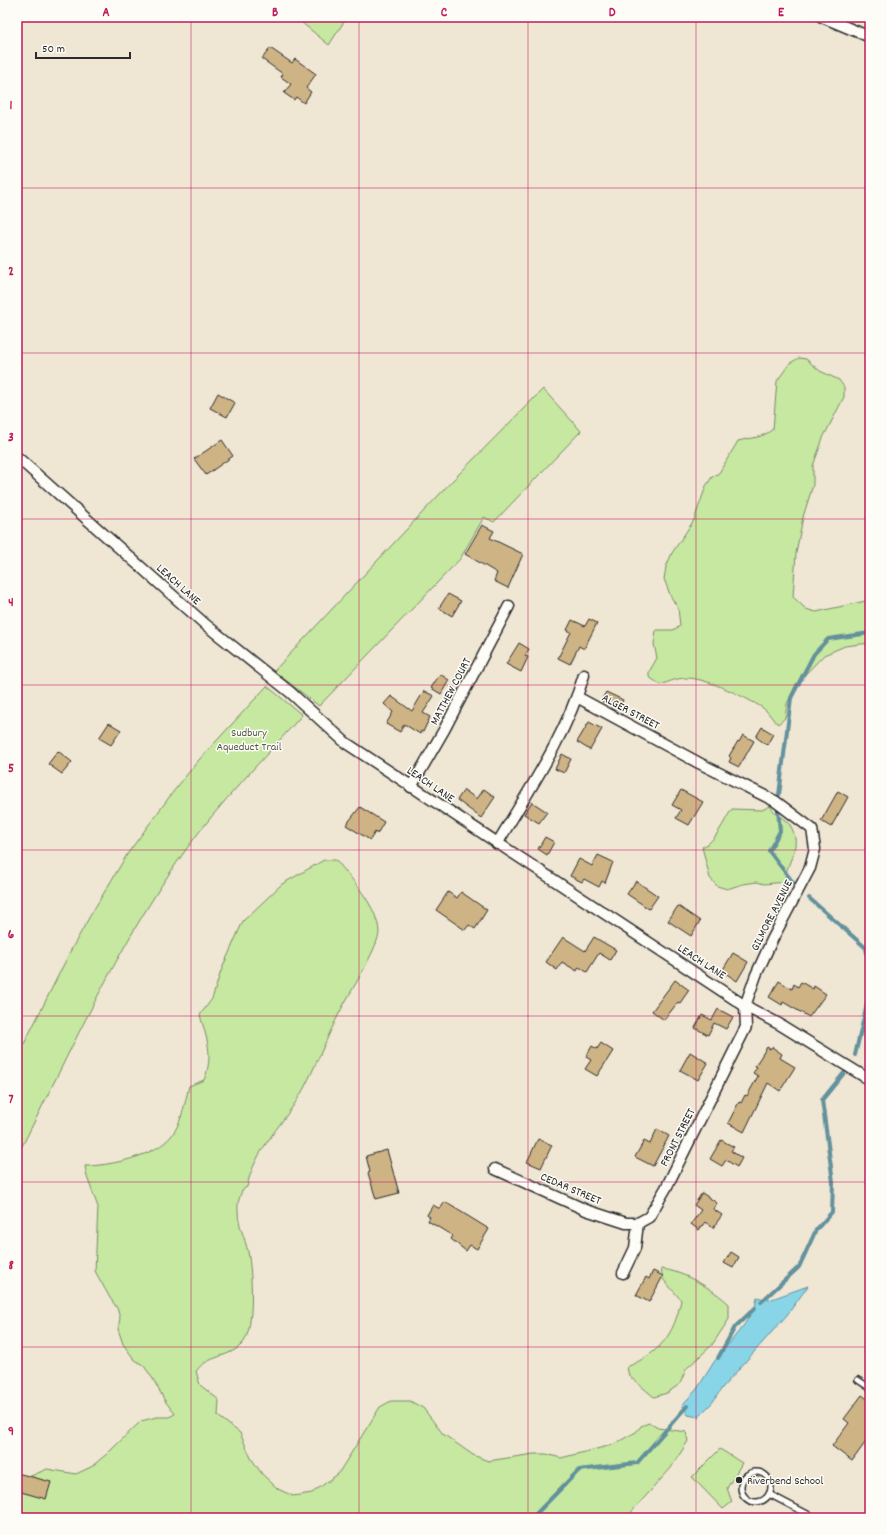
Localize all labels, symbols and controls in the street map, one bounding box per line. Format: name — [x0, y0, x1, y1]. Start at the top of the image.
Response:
text: A — [102, 4, 110, 23]
text: B — [272, 4, 278, 23]
text: C — [441, 4, 448, 23]
text: D — [609, 4, 616, 23]
text: E — [778, 4, 785, 23]
scale bar — [36, 34, 130, 60]
text: 50 m — [42, 41, 65, 58]
text: 1 — [10, 97, 13, 116]
text: 2 — [8, 263, 14, 282]
text: 3 — [8, 429, 14, 448]
street label: LEACH LANE — [152, 561, 204, 610]
text: 4 — [8, 594, 14, 613]
street label: MATTHEW COURT — [427, 655, 476, 728]
street label: ALGER STREET — [598, 690, 662, 735]
park label: Sudbury Aqueduct Trail — [216, 725, 282, 756]
text: 5 — [8, 760, 14, 779]
street label: LEACH LANE — [403, 763, 458, 808]
street label: GILMORE AVENUE — [747, 877, 798, 954]
text: 6 — [8, 926, 15, 945]
street label: LEACH LANE — [674, 940, 729, 985]
text: 7 — [9, 1091, 14, 1110]
street label: FRONT STREET — [656, 1105, 700, 1170]
street label: CEDAR STREET — [537, 1169, 604, 1210]
text: 8 — [8, 1257, 14, 1276]
text: 9 — [8, 1423, 14, 1442]
place label: Riverbend School — [747, 1473, 823, 1490]
marker: Riverbend School — [734, 1475, 744, 1485]

